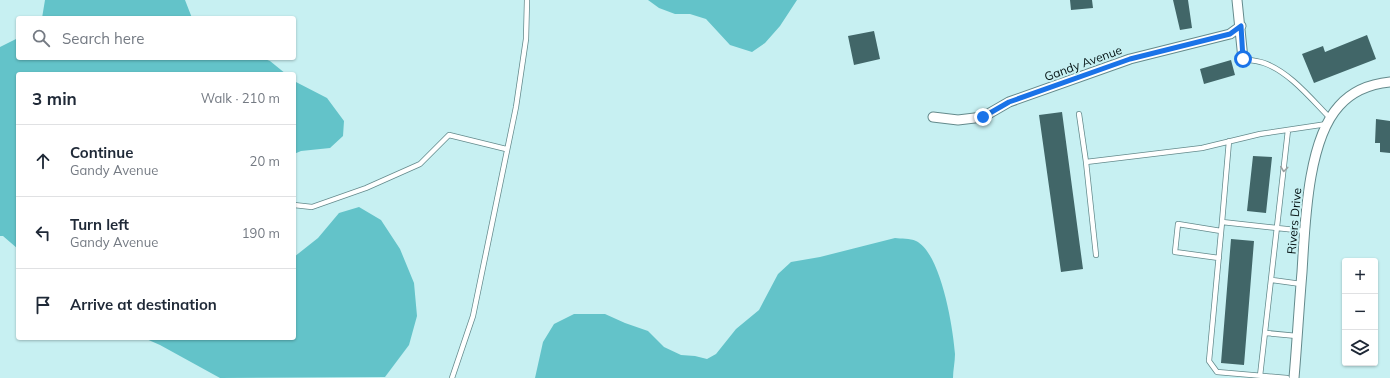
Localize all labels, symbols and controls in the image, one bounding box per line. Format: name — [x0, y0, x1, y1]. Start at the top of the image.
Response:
search box — [16, 16, 296, 60]
icon: search — [30, 27, 52, 49]
text: Search here — [62, 29, 144, 48]
street label: Gandy Avenue — [1042, 42, 1124, 84]
route start — [1234, 50, 1252, 68]
text: 3 min — [32, 88, 77, 109]
text: Walk · 210 m — [201, 90, 280, 106]
route end — [974, 108, 992, 126]
text: Continue — [70, 143, 133, 162]
icon: ahead — [32, 150, 54, 172]
text: 20 m — [250, 153, 280, 169]
text: Gandy Avenue — [70, 162, 158, 178]
one-way arrow — [1280, 166, 1289, 172]
street label: Rivers Drive — [1284, 187, 1304, 255]
text: Turn left — [70, 215, 129, 234]
icon: left — [32, 222, 54, 244]
text: 190 m — [242, 225, 280, 241]
text: Gandy Avenue — [70, 234, 158, 250]
map controls — [1342, 258, 1378, 366]
button: + — [1342, 258, 1378, 294]
icon: arrive — [32, 294, 54, 316]
button: − — [1342, 294, 1378, 330]
text: Arrive at destination — [70, 295, 217, 314]
button: layers — [1342, 330, 1378, 366]

